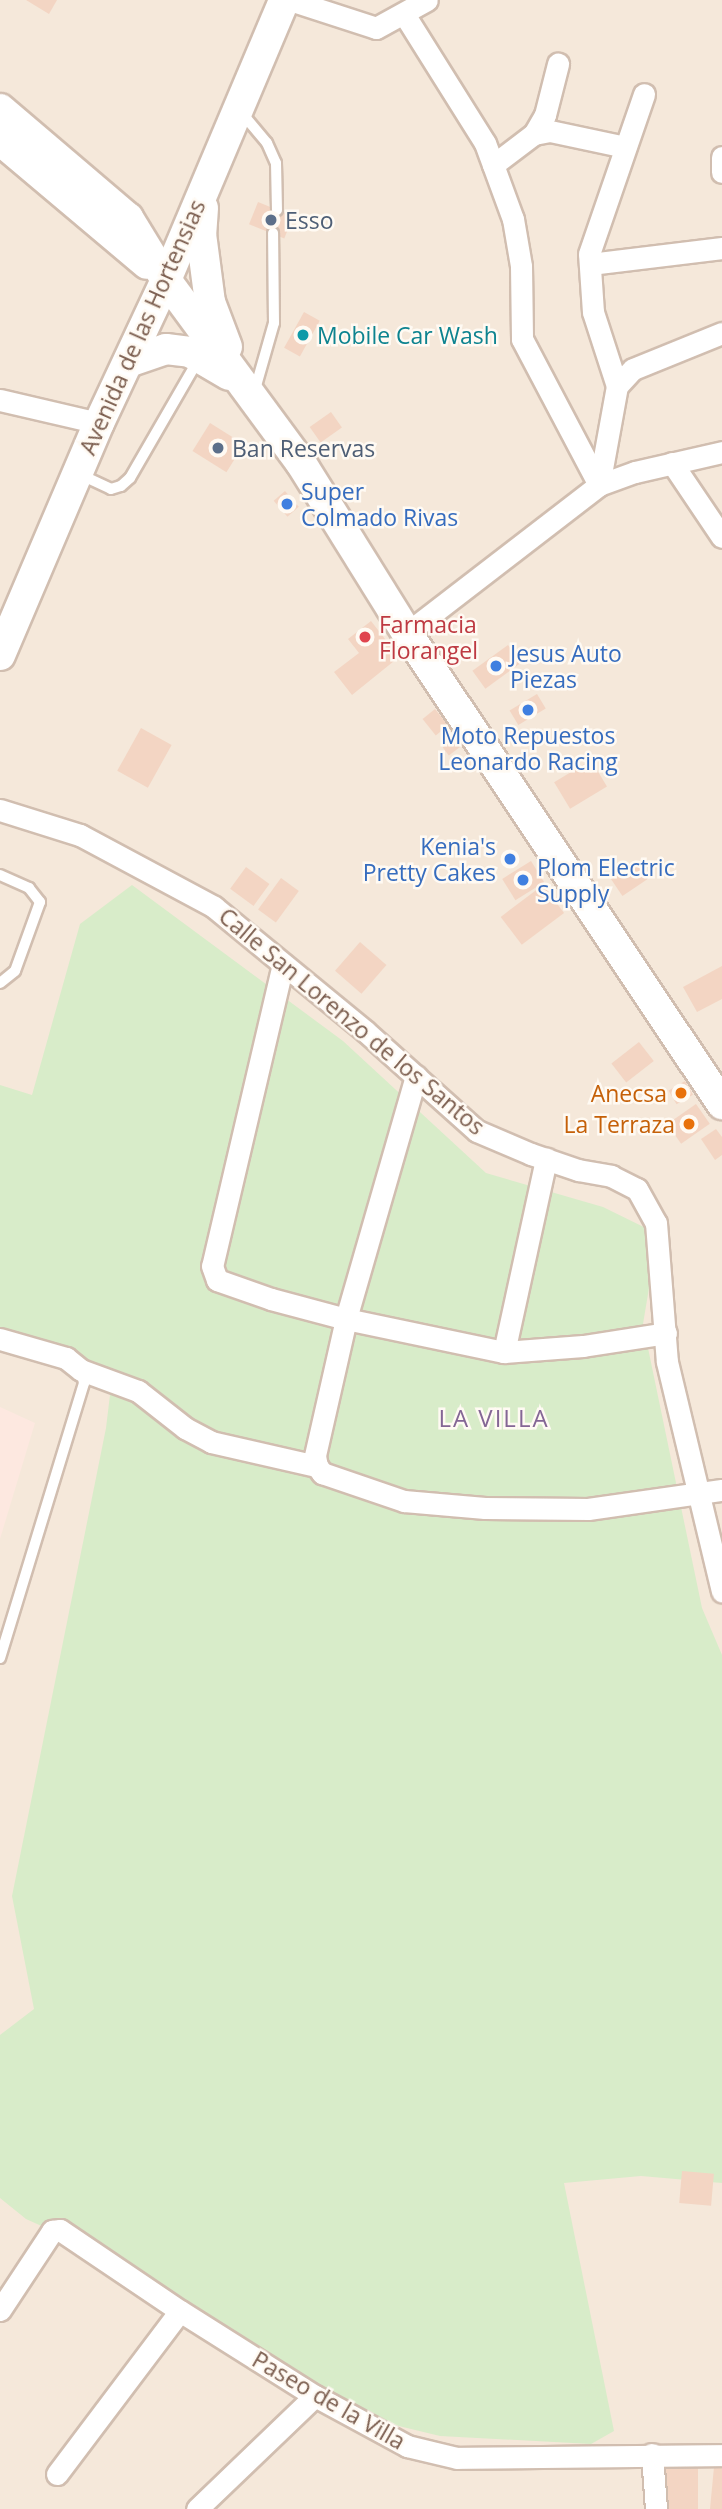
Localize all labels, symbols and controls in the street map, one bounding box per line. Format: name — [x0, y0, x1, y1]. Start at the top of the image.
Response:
street label: Avenida de las Hortensias — [73, 195, 211, 459]
place label: Esso — [285, 206, 334, 234]
marker: Esso — [263, 212, 279, 228]
place label: Mobile Car Wash — [317, 321, 498, 349]
marker: Mobile Car Wash — [295, 327, 311, 343]
place label: Ban Reservas — [232, 434, 375, 462]
marker: Ban Reservas — [210, 440, 226, 456]
place label: Super Colmado Rivas — [301, 477, 458, 531]
marker: Super Colmado Rivas — [279, 496, 295, 512]
place label: Farmacia Florangel — [379, 610, 478, 664]
marker: Farmacia Florangel — [357, 629, 373, 645]
place label: Jesus Auto Piezas — [510, 639, 622, 693]
marker: Jesus Auto Piezas — [488, 658, 504, 674]
marker: Moto Repuestos Leonardo Racing — [520, 702, 536, 718]
place label: Moto Repuestos Leonardo Racing — [438, 721, 618, 775]
place label: Kenia's Pretty Cakes — [363, 832, 496, 886]
marker: Kenia's Pretty Cakes — [502, 851, 518, 867]
place label: Plom Electric Supply — [537, 853, 675, 907]
marker: Plom Electric Supply — [515, 872, 531, 888]
street label: Calle San Lorenzo de los Santos — [214, 902, 490, 1140]
place label: Anecsa — [591, 1079, 667, 1107]
marker: Anecsa — [673, 1085, 689, 1101]
place label: La Terraza — [564, 1110, 675, 1138]
marker: La Terraza — [681, 1116, 697, 1132]
district label: LA VILLA — [439, 1404, 549, 1432]
street label: Paseo de la Villa — [248, 2345, 410, 2455]

